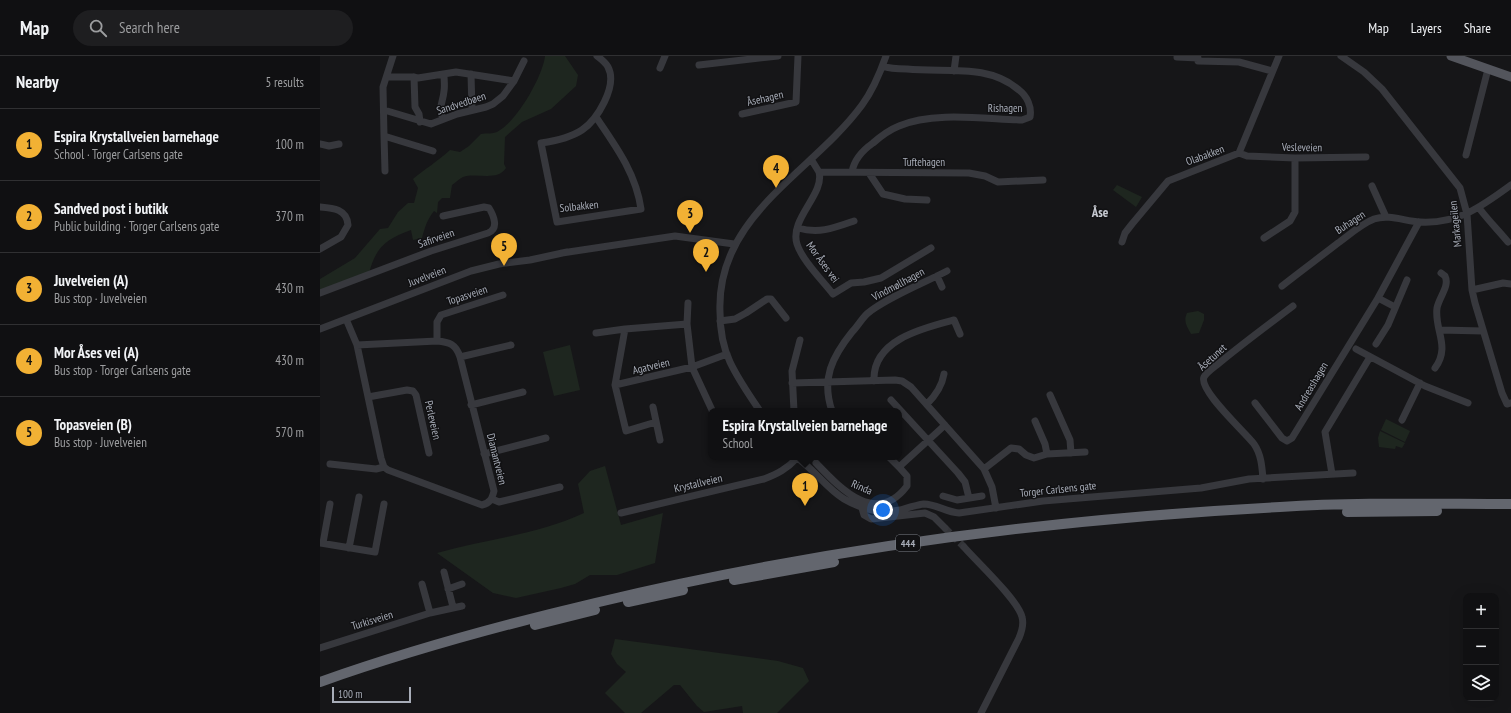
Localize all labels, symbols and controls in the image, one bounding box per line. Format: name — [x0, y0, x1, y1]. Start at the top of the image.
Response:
search box — [73, 10, 353, 46]
text: Map — [20, 16, 49, 40]
icon: search — [87, 17, 109, 39]
text: Search here — [119, 18, 180, 37]
text: Map — [1368, 19, 1389, 37]
text: Layers — [1411, 19, 1442, 37]
text: Share — [1464, 19, 1491, 37]
text: Nearby — [16, 71, 59, 93]
text: 5 results — [265, 74, 304, 91]
street label: Åsehagen — [745, 87, 785, 109]
street label: Sandvedbøen — [434, 88, 488, 118]
street label: Rishagen — [988, 101, 1023, 115]
text: Espira Krystallveien barnehage — [54, 127, 219, 146]
text: 1 — [26, 136, 32, 153]
text: 100 m — [275, 136, 304, 153]
street label: Vesleveien — [1281, 140, 1322, 154]
street label: Olabakken — [1184, 142, 1226, 168]
text: School · Torger Carlsens gate — [54, 146, 183, 163]
pin: 4 — [763, 155, 789, 188]
street label: Tuftehagen — [903, 155, 945, 169]
street label: Solbakken — [559, 197, 599, 215]
text: Sandved post i butikk — [54, 199, 168, 218]
pin: 3 — [677, 200, 703, 233]
street label: Markageilen — [1446, 200, 1464, 248]
district label: Åse — [1091, 204, 1109, 221]
street label: Buhagen — [1332, 207, 1368, 237]
text: 2 — [26, 208, 32, 225]
text: 370 m — [275, 208, 304, 225]
text: Public building · Torger Carlsens gate — [54, 218, 219, 235]
street label: Safirveien — [416, 225, 456, 251]
pin: 5 — [491, 233, 517, 266]
pin: 2 — [693, 239, 719, 272]
street label: Mor Åses vei — [803, 239, 843, 285]
street label: Juvelveien — [405, 262, 448, 290]
street label: Vindmøllhagen — [868, 264, 927, 304]
text: Juvelveien (A) — [54, 271, 128, 290]
text: 3 — [26, 280, 32, 297]
text: 430 m — [275, 280, 304, 297]
street label: Topasveien — [445, 282, 489, 308]
text: Bus stop · Juvelveien — [54, 290, 147, 307]
street label: Åsetunet — [1195, 341, 1229, 373]
text: Mor Åses vei (A) — [54, 343, 139, 362]
text: 4 — [26, 352, 32, 369]
text: 430 m — [275, 352, 304, 369]
street label: Agatveien — [631, 355, 671, 377]
street label: Andreashagen — [1291, 359, 1331, 413]
text: Bus stop · Torger Carlsens gate — [54, 362, 191, 379]
street label: Perleveien — [422, 399, 444, 441]
popup — [708, 408, 902, 460]
text: Topasveien (B) — [54, 415, 132, 434]
text: Espira Krystallveien barnehage — [723, 416, 887, 435]
text: 5 — [26, 424, 32, 441]
text: 570 m — [275, 424, 304, 441]
street label: Diamantveien — [484, 432, 510, 486]
text: Bus stop · Juvelveien — [54, 434, 147, 451]
text: School — [723, 435, 753, 452]
street label: Krystallveien — [672, 471, 724, 495]
pin: 1 — [792, 473, 818, 506]
street label: Rinda — [849, 476, 875, 498]
street label: Torger Carlsens gate — [1019, 478, 1097, 500]
your location — [873, 500, 893, 520]
road number: 444 — [896, 535, 920, 551]
map controls — [1463, 593, 1499, 701]
button: + — [1463, 593, 1499, 629]
street label: Turkisveien — [350, 607, 395, 633]
button: − — [1463, 629, 1499, 665]
button: layers — [1463, 665, 1499, 701]
scale bar — [332, 685, 411, 704]
text: 100 m — [338, 687, 362, 701]

